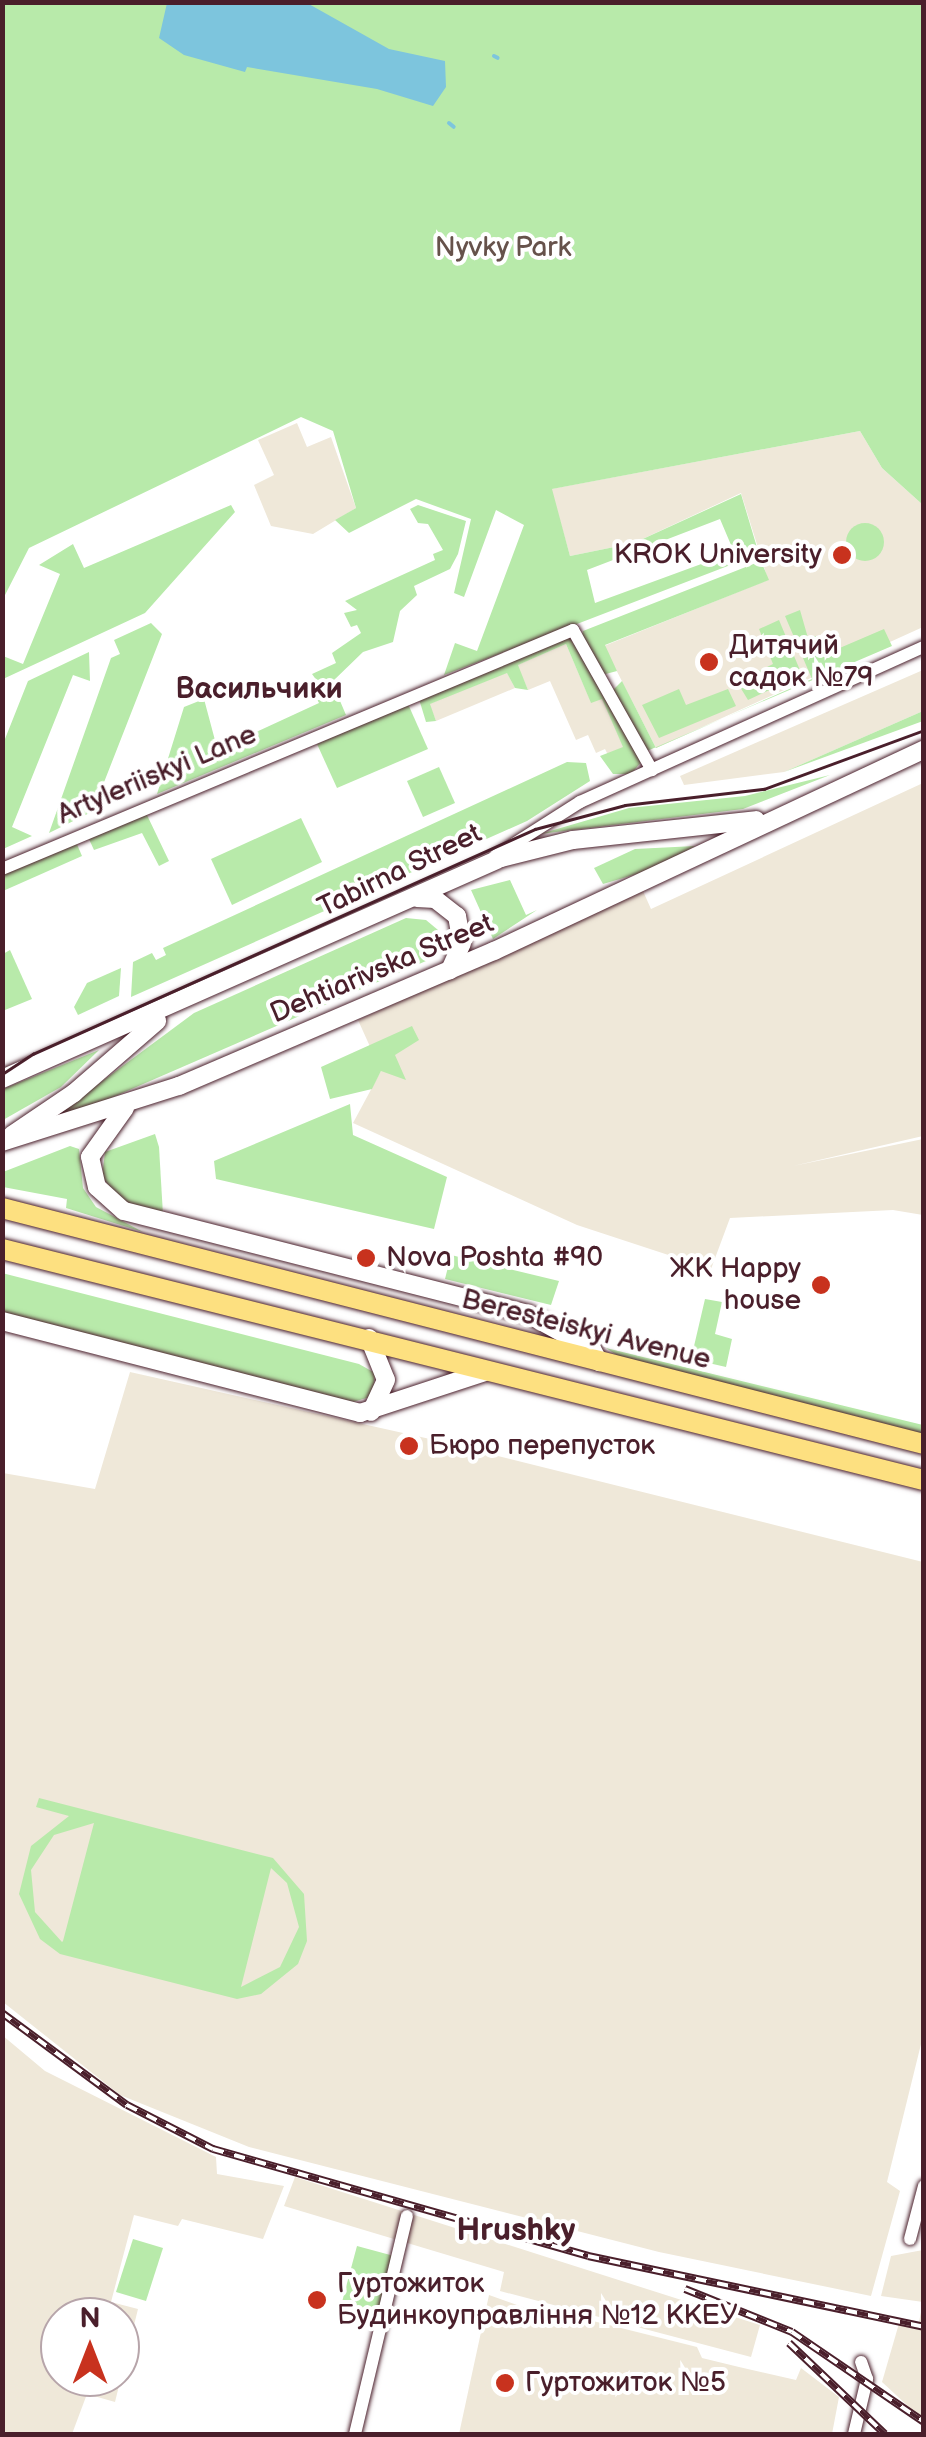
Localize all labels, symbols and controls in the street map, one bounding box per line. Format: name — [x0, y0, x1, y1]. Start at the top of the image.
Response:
park label: Nyvky Park — [434, 231, 572, 265]
place label: KROK University — [614, 538, 822, 572]
marker: KROK University — [831, 544, 853, 566]
place label: Дитячий садок №79 — [729, 629, 873, 695]
marker: Дитячий садок №79 — [698, 651, 720, 673]
district label: Васильчики — [175, 671, 343, 707]
street label: Artyleriiskyi Lane — [52, 718, 262, 832]
street label: Tabirna Street — [313, 817, 487, 925]
street label: Dehtiarivska Street — [265, 907, 499, 1031]
place label: Nova Poshta #90 — [386, 1241, 603, 1275]
marker: Nova Poshta #90 — [355, 1247, 377, 1269]
place label: ЖК Happy house — [670, 1252, 801, 1318]
marker: ЖК Happy house — [810, 1274, 832, 1296]
street label: Beresteiskyi Avenue — [458, 1283, 714, 1377]
place label: Бюро перепусток — [429, 1429, 655, 1463]
marker: Бюро перепусток — [398, 1435, 420, 1457]
district label: Hrushky — [456, 2212, 576, 2250]
place label: Гуртожиток Будинкоуправління №12 ККЕУ — [337, 2267, 738, 2333]
marker: Гуртожиток Будинкоуправління №12 ККЕУ — [306, 2289, 328, 2311]
north arrow — [40, 2297, 140, 2397]
text: N — [79, 2302, 101, 2335]
place label: Гуртожиток №5 — [525, 2366, 726, 2400]
marker: Гуртожиток №5 — [494, 2372, 516, 2394]

